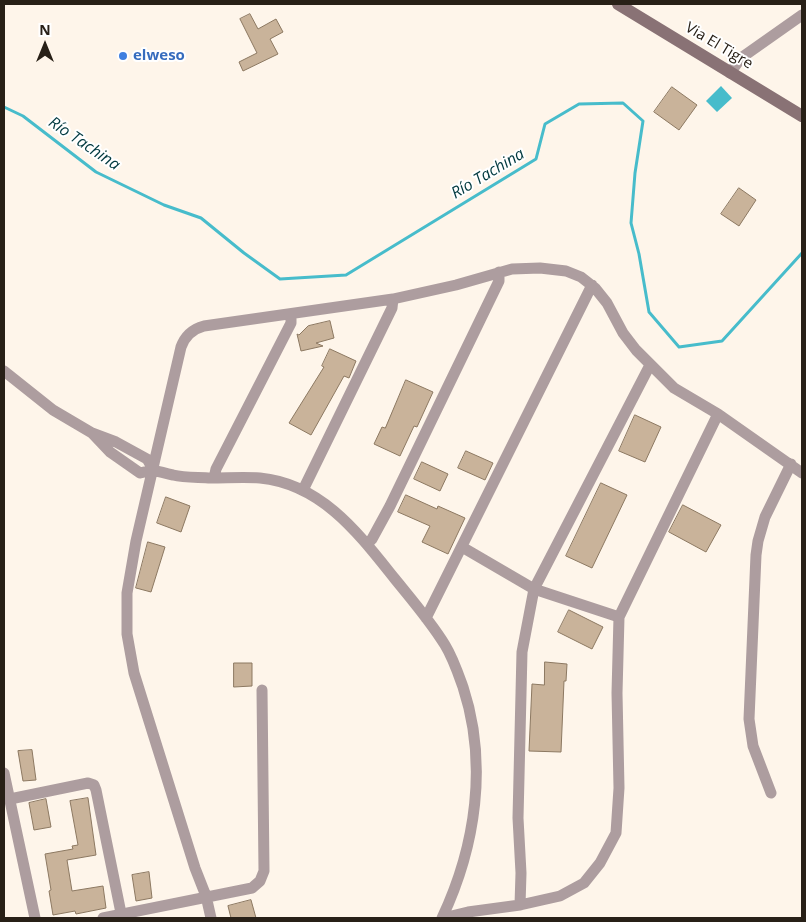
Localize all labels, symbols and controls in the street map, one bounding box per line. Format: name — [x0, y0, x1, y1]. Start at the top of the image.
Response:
street label: Via El Tigre — [682, 19, 756, 73]
north arrow — [20, 20, 70, 70]
text: N — [39, 20, 51, 39]
place label: elweso — [133, 47, 185, 65]
marker: elweso — [117, 50, 129, 62]
water label: Río Tachina — [45, 113, 123, 175]
water label: Río Tachina — [448, 145, 528, 203]

